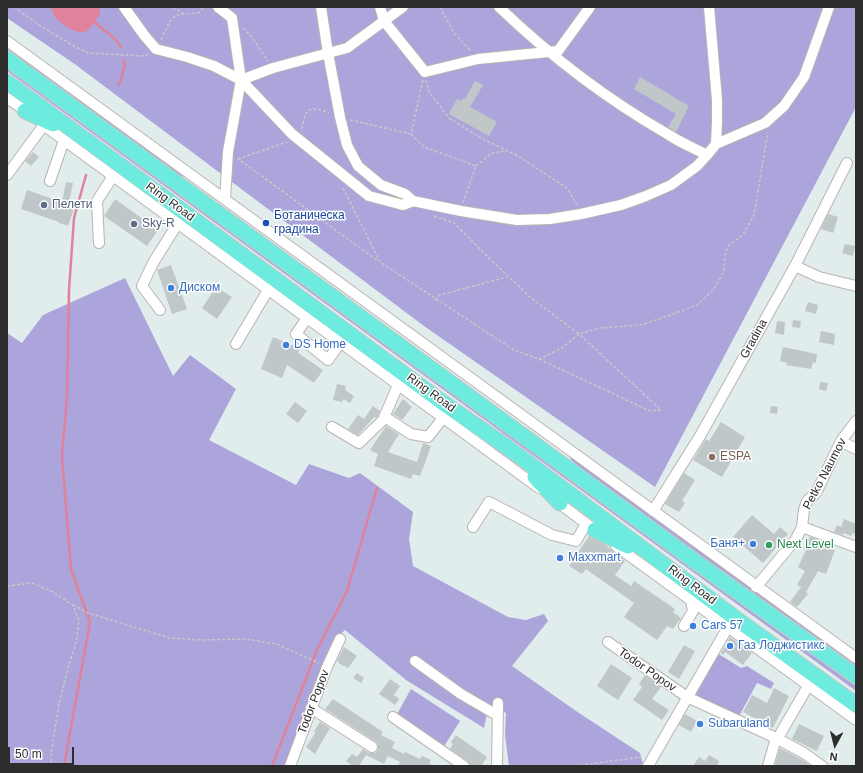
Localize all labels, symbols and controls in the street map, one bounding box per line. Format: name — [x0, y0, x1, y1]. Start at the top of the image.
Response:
street label: Ring Road — [143, 180, 197, 224]
place label: Пелети — [52, 198, 92, 212]
marker: Пелети — [39, 200, 49, 210]
place label: Ботаническа градина — [274, 209, 345, 237]
place label: Sky-R — [142, 217, 175, 231]
marker: Ботаническа градина — [261, 218, 271, 228]
marker: Sky-R — [129, 219, 139, 229]
place label: Диском — [179, 281, 220, 295]
marker: Диском — [166, 283, 176, 293]
street label: Gradina — [737, 317, 771, 361]
place label: DS Home — [294, 338, 346, 352]
marker: DS Home — [281, 340, 291, 350]
street label: Ring Road — [404, 371, 458, 415]
street label: Petko Naumov — [800, 436, 850, 512]
place label: ESPA — [720, 450, 751, 464]
marker: ESPA — [707, 452, 717, 462]
place label: Баня+ — [710, 537, 745, 551]
place label: Next Level — [777, 538, 834, 552]
marker: Баня+ — [748, 539, 758, 549]
marker: Next Level — [764, 540, 774, 550]
place label: Maxxmart — [568, 551, 621, 565]
marker: Maxxmart — [555, 553, 565, 563]
street label: Ring Road — [665, 562, 719, 608]
place label: Cars 57 — [701, 619, 743, 633]
marker: Cars 57 — [688, 621, 698, 631]
place label: Газ Лоджистикс — [738, 639, 825, 653]
marker: Газ Лоджистикс — [725, 641, 735, 651]
street label: Todor Popov — [615, 645, 679, 695]
street label: Todor Popov — [295, 668, 333, 736]
place label: Subaruland — [708, 717, 769, 731]
marker: Subaruland — [695, 719, 705, 729]
north arrow — [815, 725, 855, 765]
scale bar — [10, 739, 76, 765]
text: 50 m — [15, 747, 42, 761]
text: N — [829, 750, 838, 763]

